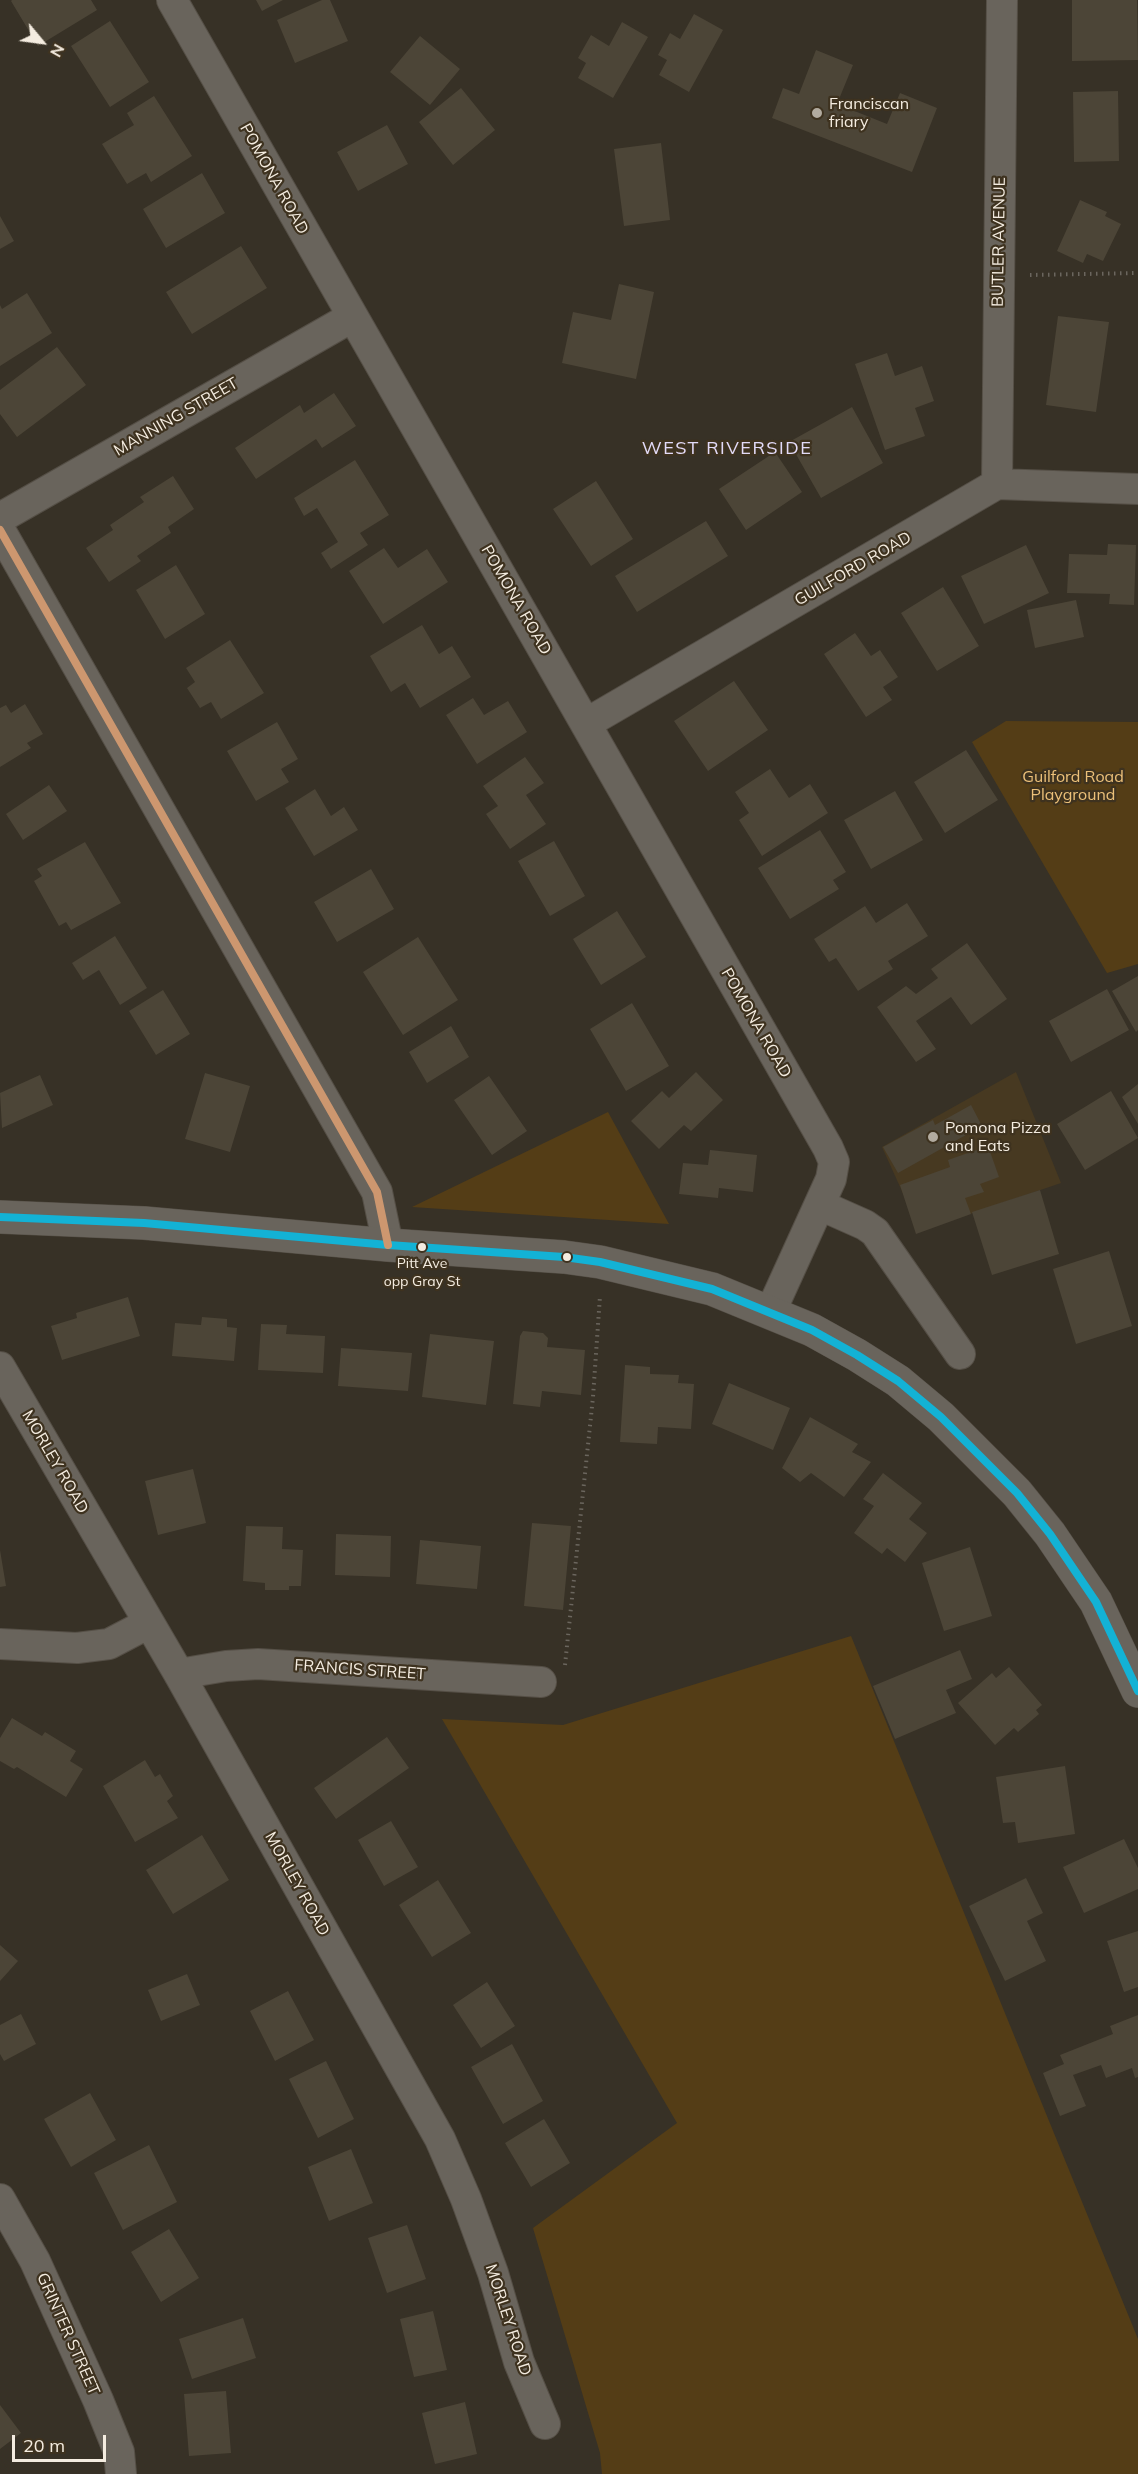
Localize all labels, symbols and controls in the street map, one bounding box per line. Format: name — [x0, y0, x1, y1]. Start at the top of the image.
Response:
north arrow — [12, 12, 72, 72]
text: N — [46, 41, 69, 61]
place label: Franciscan friary — [829, 94, 909, 132]
marker: Franciscan friary — [810, 106, 824, 120]
street label: POMONA ROAD — [236, 120, 312, 238]
street label: BUTLER AVENUE — [988, 177, 1010, 307]
street label: MANNING STREET — [111, 374, 241, 460]
district label: WEST RIVERSIDE — [642, 438, 812, 460]
street label: GUILFORD ROAD — [791, 528, 915, 610]
street label: POMONA ROAD — [477, 542, 555, 658]
park label: Guilford Road Playground — [1022, 767, 1124, 805]
street label: POMONA ROAD — [717, 965, 795, 1081]
place label: Pomona Pizza and Eats — [945, 1118, 1051, 1156]
marker: Pomona Pizza and Eats — [926, 1130, 940, 1144]
marker: Pitt Ave opp Gray St — [416, 1241, 428, 1253]
unlabelled marker — [561, 1251, 573, 1263]
place label: Pitt Ave opp Gray St — [384, 1256, 460, 1288]
street label: MORLEY ROAD — [18, 1407, 92, 1517]
street label: FRANCIS STREET — [294, 1656, 426, 1684]
street label: MORLEY ROAD — [261, 1829, 333, 1939]
street label: MORLEY ROAD — [481, 2262, 535, 2378]
street label: GRINTER STREET — [32, 2270, 104, 2398]
scale bar — [15, 2423, 110, 2461]
text: 20 m — [23, 2434, 65, 2457]

